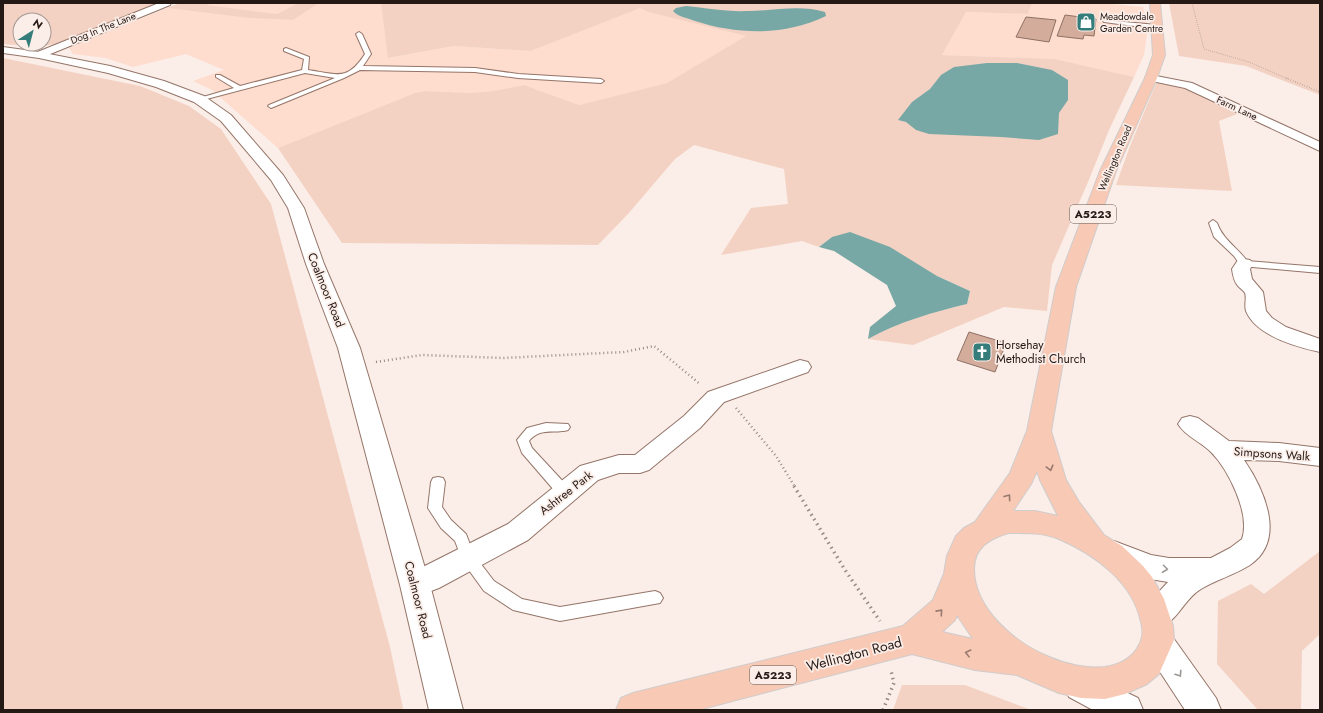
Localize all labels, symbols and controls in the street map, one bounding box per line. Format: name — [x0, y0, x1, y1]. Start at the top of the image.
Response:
street label: Dog In The Lane — [68, 8, 138, 48]
place label: Meadowdale Garden Centre — [1100, 9, 1163, 36]
shop icon: Meadowdale Garden Centre — [1075, 11, 1097, 33]
north arrow — [12, 12, 52, 52]
text: N — [30, 15, 46, 33]
street label: Farm Lane — [1214, 92, 1260, 124]
street label: Wellington Road — [1094, 123, 1136, 193]
road number: A5223 — [1070, 205, 1116, 223]
street label: Coalmoor Road — [303, 250, 349, 330]
place label: Horsehay Methodist Church — [996, 336, 1086, 368]
church icon: Horsehay Methodist Church — [971, 341, 993, 363]
street label: Simpsons Walk — [1233, 442, 1312, 466]
one-way arrow — [1045, 465, 1053, 472]
street label: Ashtree Park — [536, 466, 597, 520]
one-way arrow — [1003, 495, 1010, 502]
street label: Coalmoor Road — [400, 559, 436, 641]
one-way arrow — [1162, 565, 1168, 574]
one-way arrow — [936, 609, 943, 617]
street label: Wellington Road — [804, 632, 904, 676]
one-way arrow — [965, 649, 972, 658]
road number: A5223 — [750, 666, 796, 684]
one-way arrow — [1174, 670, 1182, 677]

